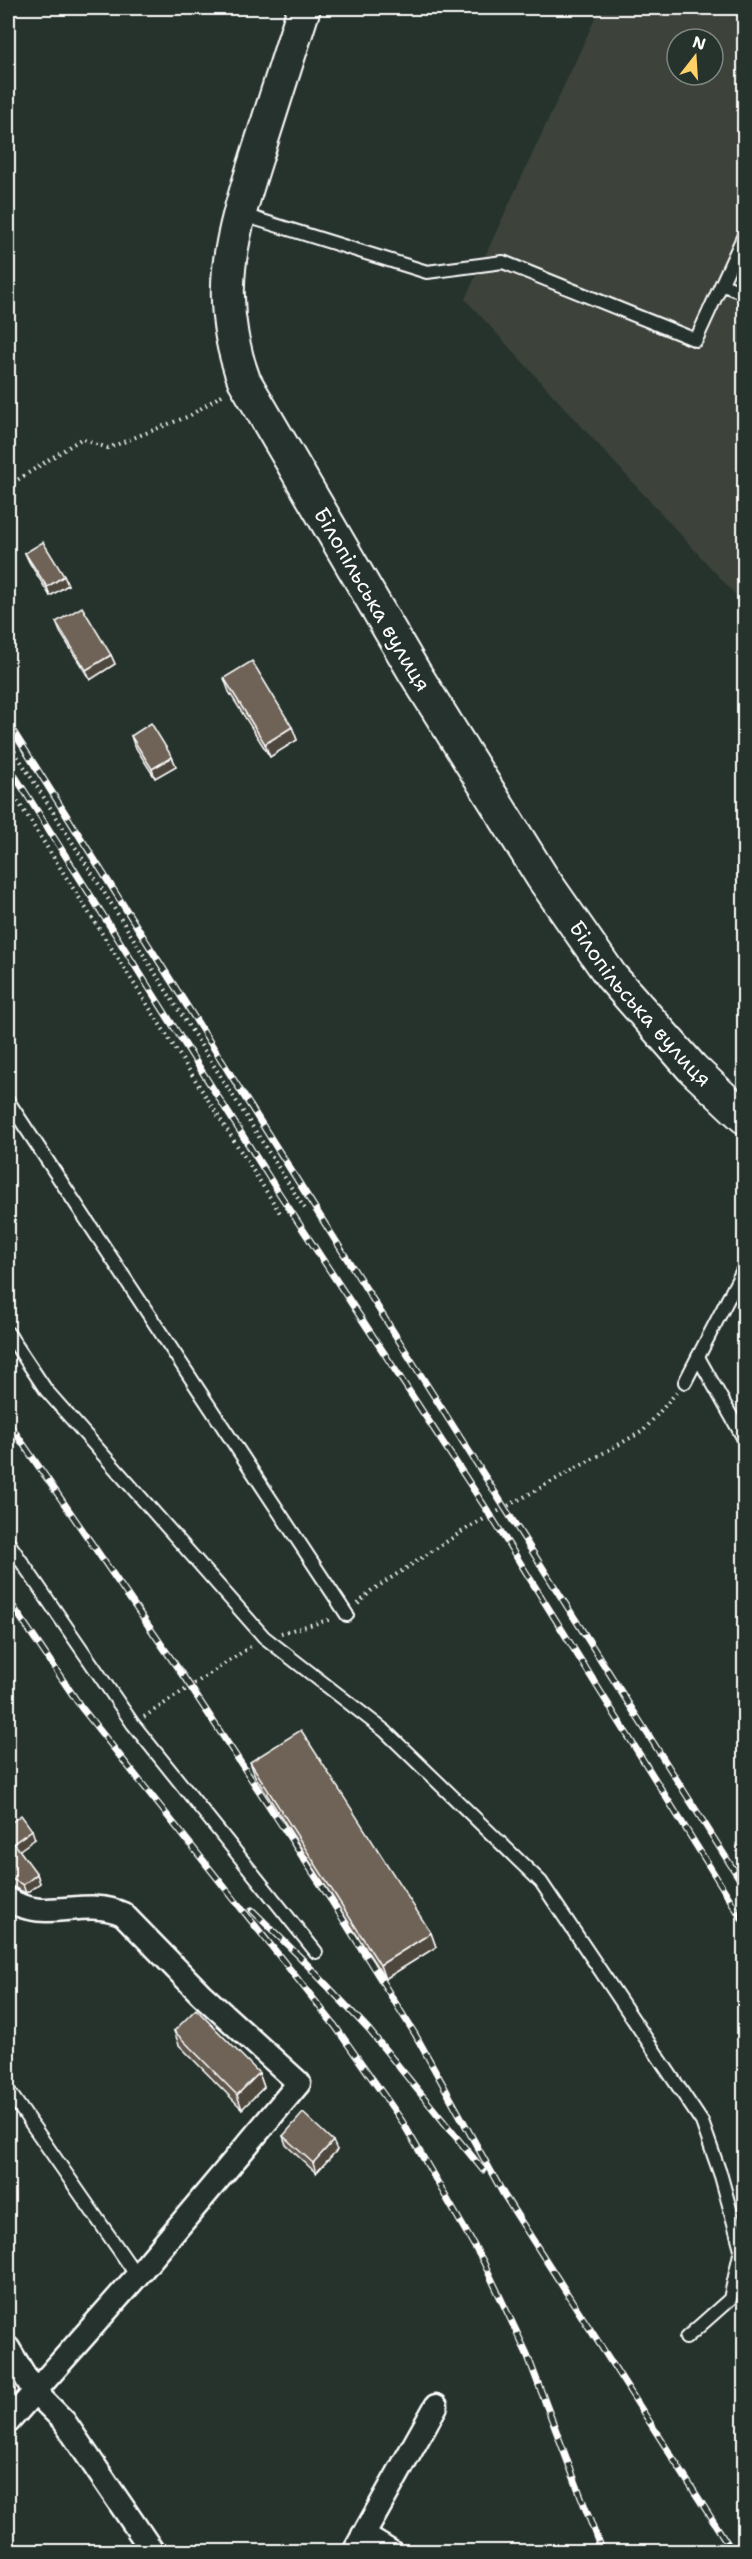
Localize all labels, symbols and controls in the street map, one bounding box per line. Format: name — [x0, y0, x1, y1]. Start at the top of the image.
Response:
north arrow — [665, 27, 725, 87]
text: N — [690, 31, 708, 55]
street label: Білопільська вулиця — [307, 502, 437, 697]
street label: Білопільська вулиця — [563, 915, 717, 1093]

